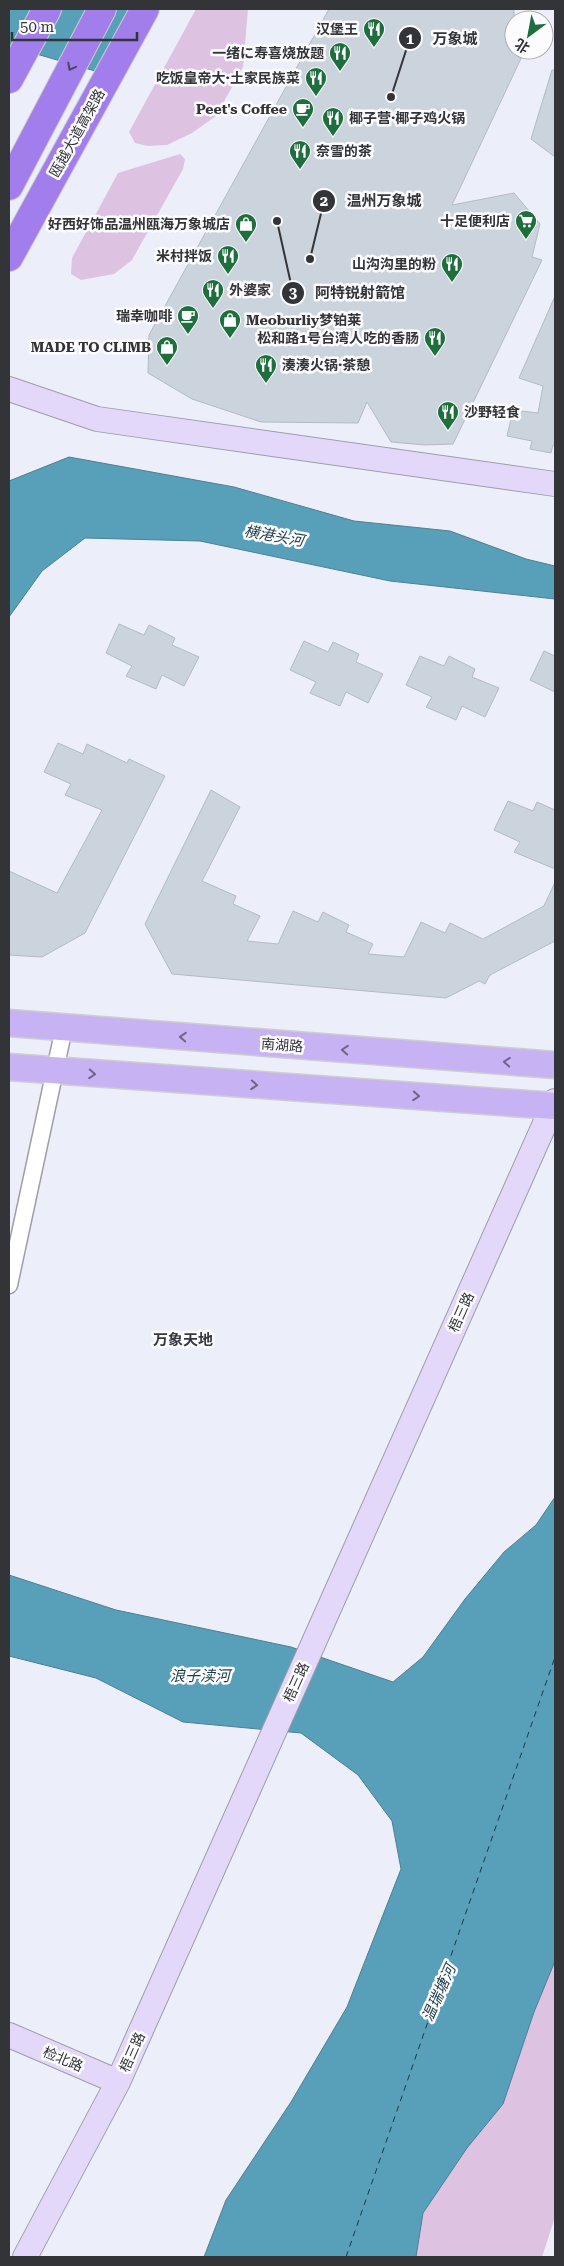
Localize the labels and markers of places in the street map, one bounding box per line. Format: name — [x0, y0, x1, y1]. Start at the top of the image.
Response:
restaurant icon: 汉堡王 — [362, 17, 386, 48]
place label: 汉堡王 — [316, 21, 358, 37]
callout: 万象城 — [397, 23, 487, 53]
restaurant icon: 一绪に寿喜烧放题 — [328, 41, 352, 72]
place label: 一绪に寿喜烧放题 — [212, 45, 324, 61]
restaurant icon: 吃饭皇帝大·土家民族菜 — [304, 66, 328, 97]
place label: 吃饭皇帝大·土家民族菜 — [156, 70, 300, 86]
cafe icon: Peet's Coffee — [291, 97, 315, 128]
place label: Peet's Coffee — [196, 101, 287, 117]
restaurant icon: 椰子营·椰子鸡火锅 — [321, 106, 345, 137]
place label: 椰子营·椰子鸡火锅 — [349, 110, 465, 126]
restaurant icon: 奈雪的茶 — [288, 139, 312, 170]
place label: 奈雪的茶 — [316, 143, 372, 159]
callout: 温州万象城 — [312, 186, 432, 216]
supermarket icon: 十足便利店 — [514, 209, 538, 240]
shop icon: 好西好饰品温州瓯海万象城店 — [234, 212, 258, 243]
place label: 十足便利店 — [440, 213, 510, 229]
place label: 好西好饰品温州瓯海万象城店 — [48, 216, 230, 232]
restaurant icon: 米村拌饭 — [216, 244, 240, 275]
place label: 米村拌饭 — [156, 248, 212, 264]
restaurant icon: 山沟沟里的粉 — [440, 252, 464, 283]
place label: 山沟沟里的粉 — [352, 256, 436, 272]
restaurant icon: 外婆家 — [201, 278, 225, 309]
callout: 阿特锐射箭馆 — [280, 278, 415, 308]
place label: 外婆家 — [229, 282, 271, 298]
cafe icon: 瑞幸咖啡 — [176, 304, 200, 335]
place label: 瑞幸咖啡 — [116, 308, 173, 324]
shop icon: Meoburliy梦铂莱 — [218, 308, 242, 339]
place label: Meoburliy梦铂莱 — [246, 312, 361, 328]
restaurant icon: 松和路1号台湾人吃的香肠 — [423, 326, 447, 357]
place label: 松和路1号台湾人吃的香肠 — [257, 330, 419, 346]
shop icon: MADE TO CLIMB — [155, 335, 179, 366]
place label: MADE TO CLIMB — [31, 339, 151, 355]
restaurant icon: 湊湊火锅·茶憩 — [254, 353, 278, 384]
place label: 湊湊火锅·茶憩 — [282, 357, 370, 373]
restaurant icon: 沙野轻食 — [436, 400, 460, 431]
place label: 沙野轻食 — [464, 404, 520, 420]

